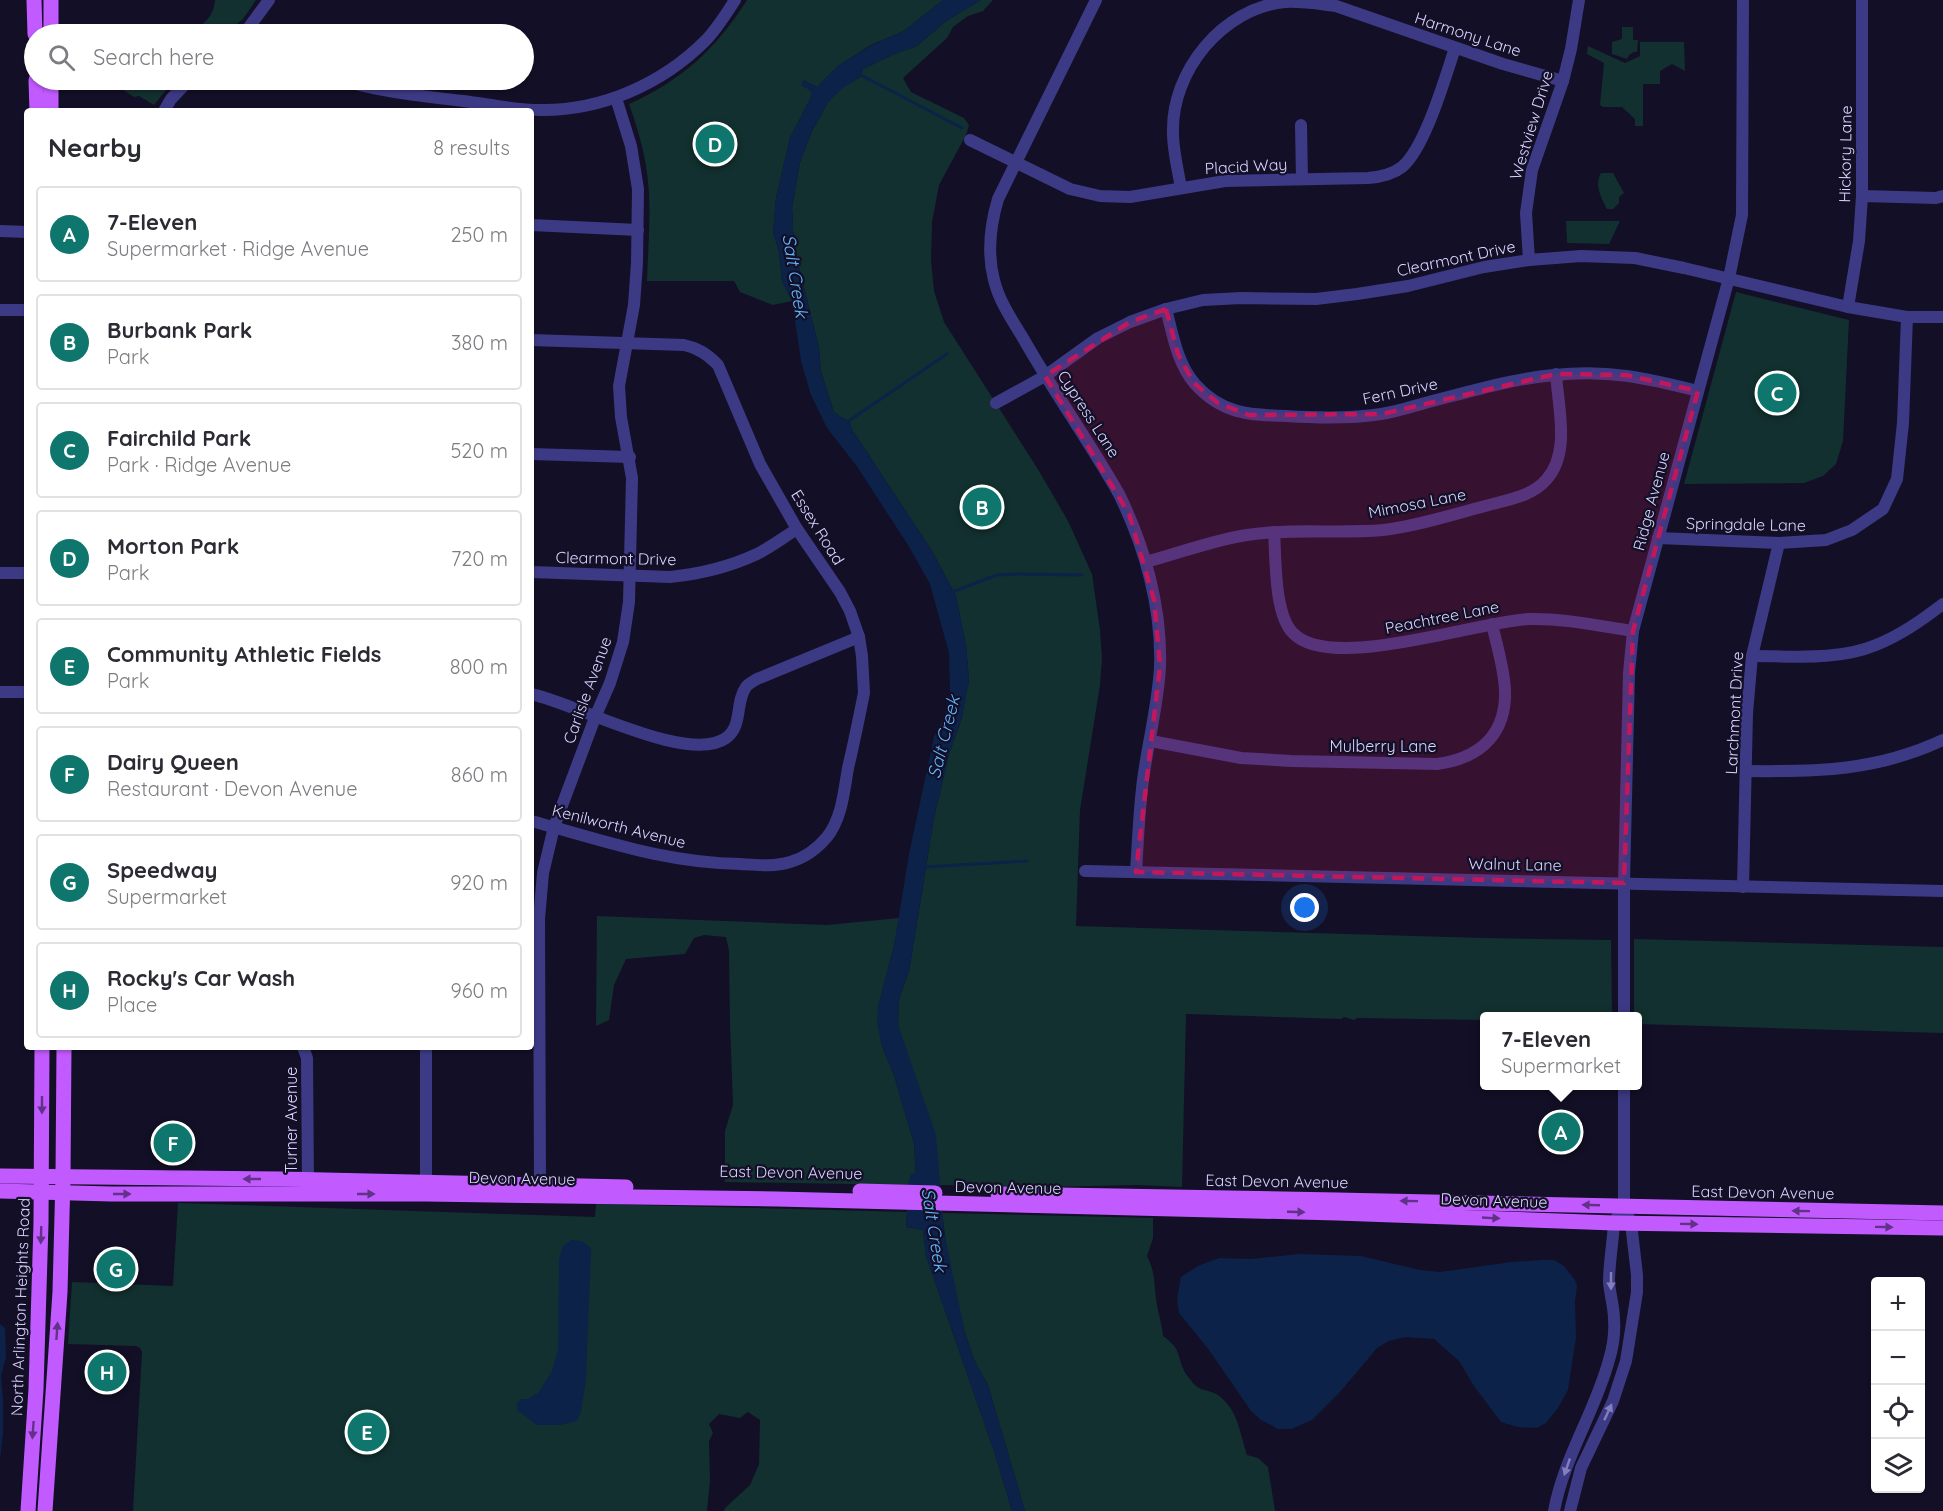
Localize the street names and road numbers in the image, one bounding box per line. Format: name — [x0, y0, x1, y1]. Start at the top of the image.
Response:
street label: Harmony Lane — [1412, 7, 1524, 61]
street label: Westview Drive — [1505, 68, 1557, 182]
street label: Hickory Lane — [1834, 105, 1856, 203]
street label: Placid Way — [1204, 154, 1288, 178]
street label: Clearmont Drive — [1395, 236, 1517, 280]
street label: Cypress Lane — [1053, 367, 1125, 461]
street label: Fern Drive — [1361, 373, 1439, 409]
street label: Ridge Avenue — [1628, 449, 1674, 553]
street label: Mimosa Lane — [1366, 484, 1468, 522]
street label: Essex Road — [787, 486, 849, 568]
street label: Springdale Lane — [1686, 513, 1806, 535]
street label: Clearmont Drive — [555, 547, 677, 569]
street label: Peachtree Lane — [1383, 596, 1501, 638]
street label: Carlisle Avenue — [558, 634, 616, 746]
street label: Larchmont Drive — [1721, 651, 1747, 775]
street label: Mulberry Lane — [1329, 736, 1437, 756]
street label: Kenilworth Avenue — [550, 800, 688, 852]
street label: Walnut Lane — [1468, 853, 1562, 875]
street label: Turner Avenue — [281, 1067, 301, 1173]
street label: East Devon Avenue — [719, 1161, 863, 1183]
street label: Devon Avenue — [468, 1167, 576, 1189]
street label: East Devon Avenue — [1205, 1170, 1349, 1192]
street label: Devon Avenue — [954, 1176, 1062, 1198]
street label: East Devon Avenue — [1691, 1181, 1835, 1203]
street label: Devon Avenue — [1440, 1188, 1548, 1212]
street label: North Arlington Heights Road — [6, 1198, 34, 1416]

